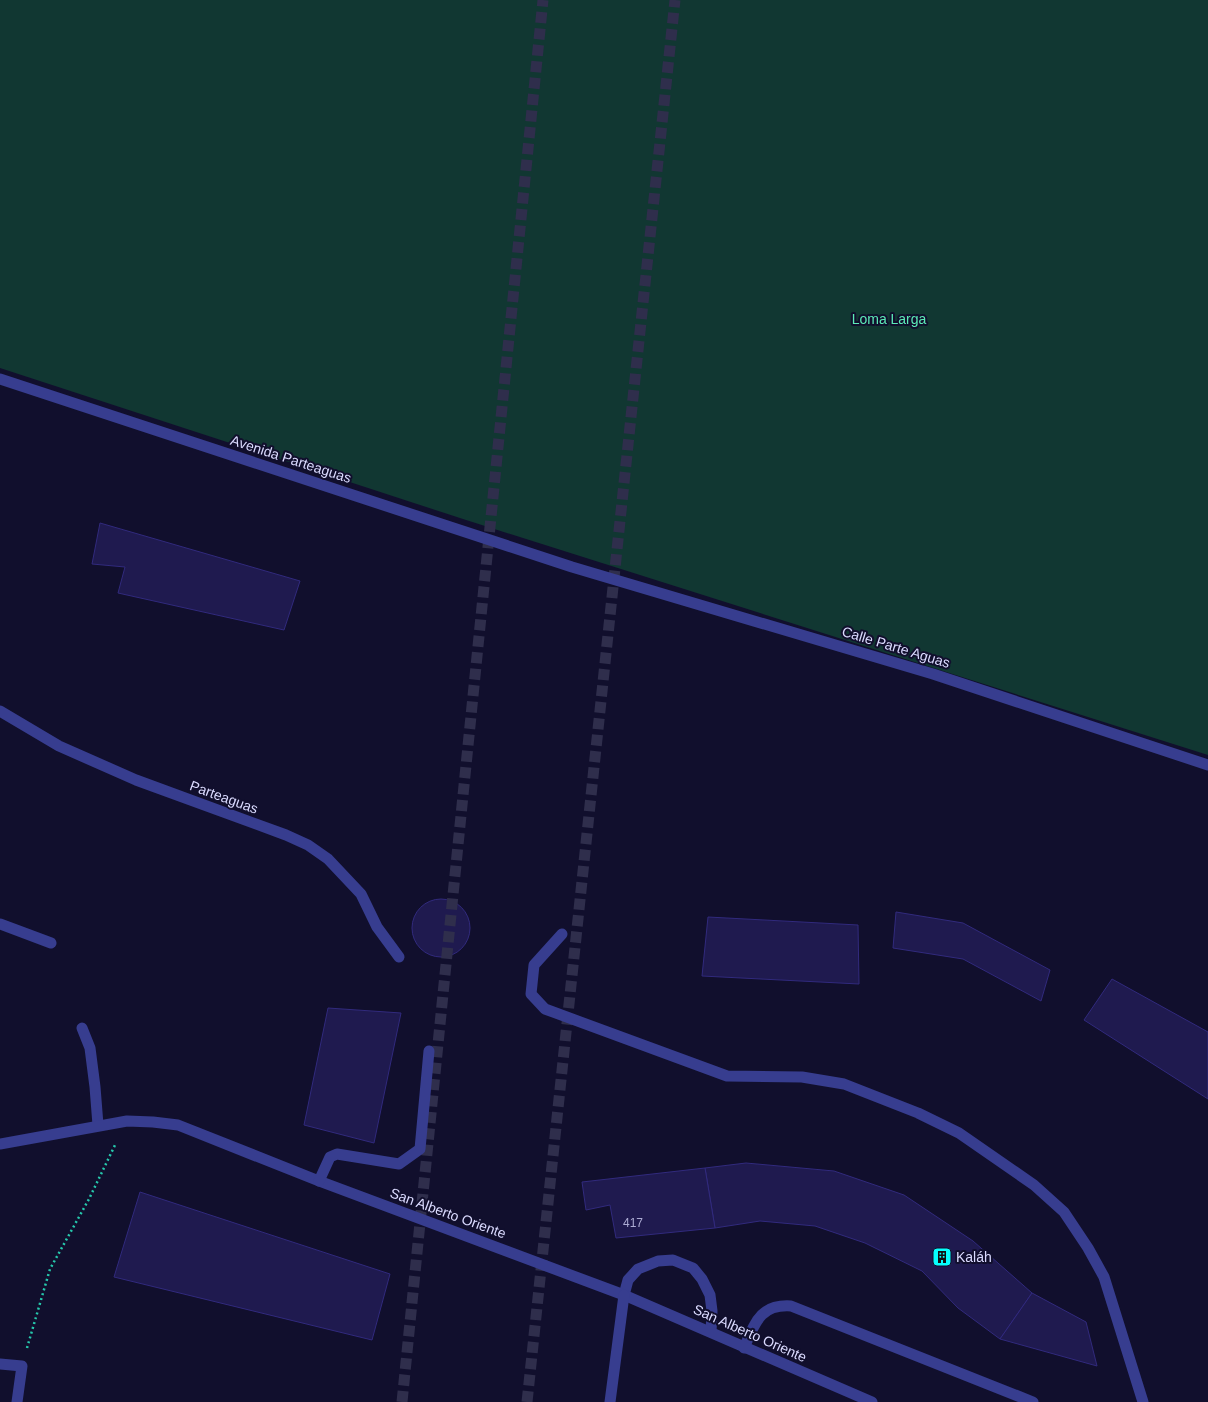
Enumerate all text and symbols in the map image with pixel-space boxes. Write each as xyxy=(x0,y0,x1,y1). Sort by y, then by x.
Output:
park label: Loma Larga xyxy=(852,311,927,327)
street label: Avenida Parteaguas xyxy=(229,432,353,486)
street label: Calle Parte Aguas xyxy=(840,623,952,671)
street label: Parteaguas xyxy=(188,777,260,817)
street label: San Alberto Oriente xyxy=(388,1185,508,1241)
house number: 417 xyxy=(623,1216,643,1230)
building icon: Kaláh xyxy=(931,1246,953,1268)
place label: Kaláh xyxy=(956,1249,992,1265)
street label: San Alberto Oriente xyxy=(691,1301,809,1365)

